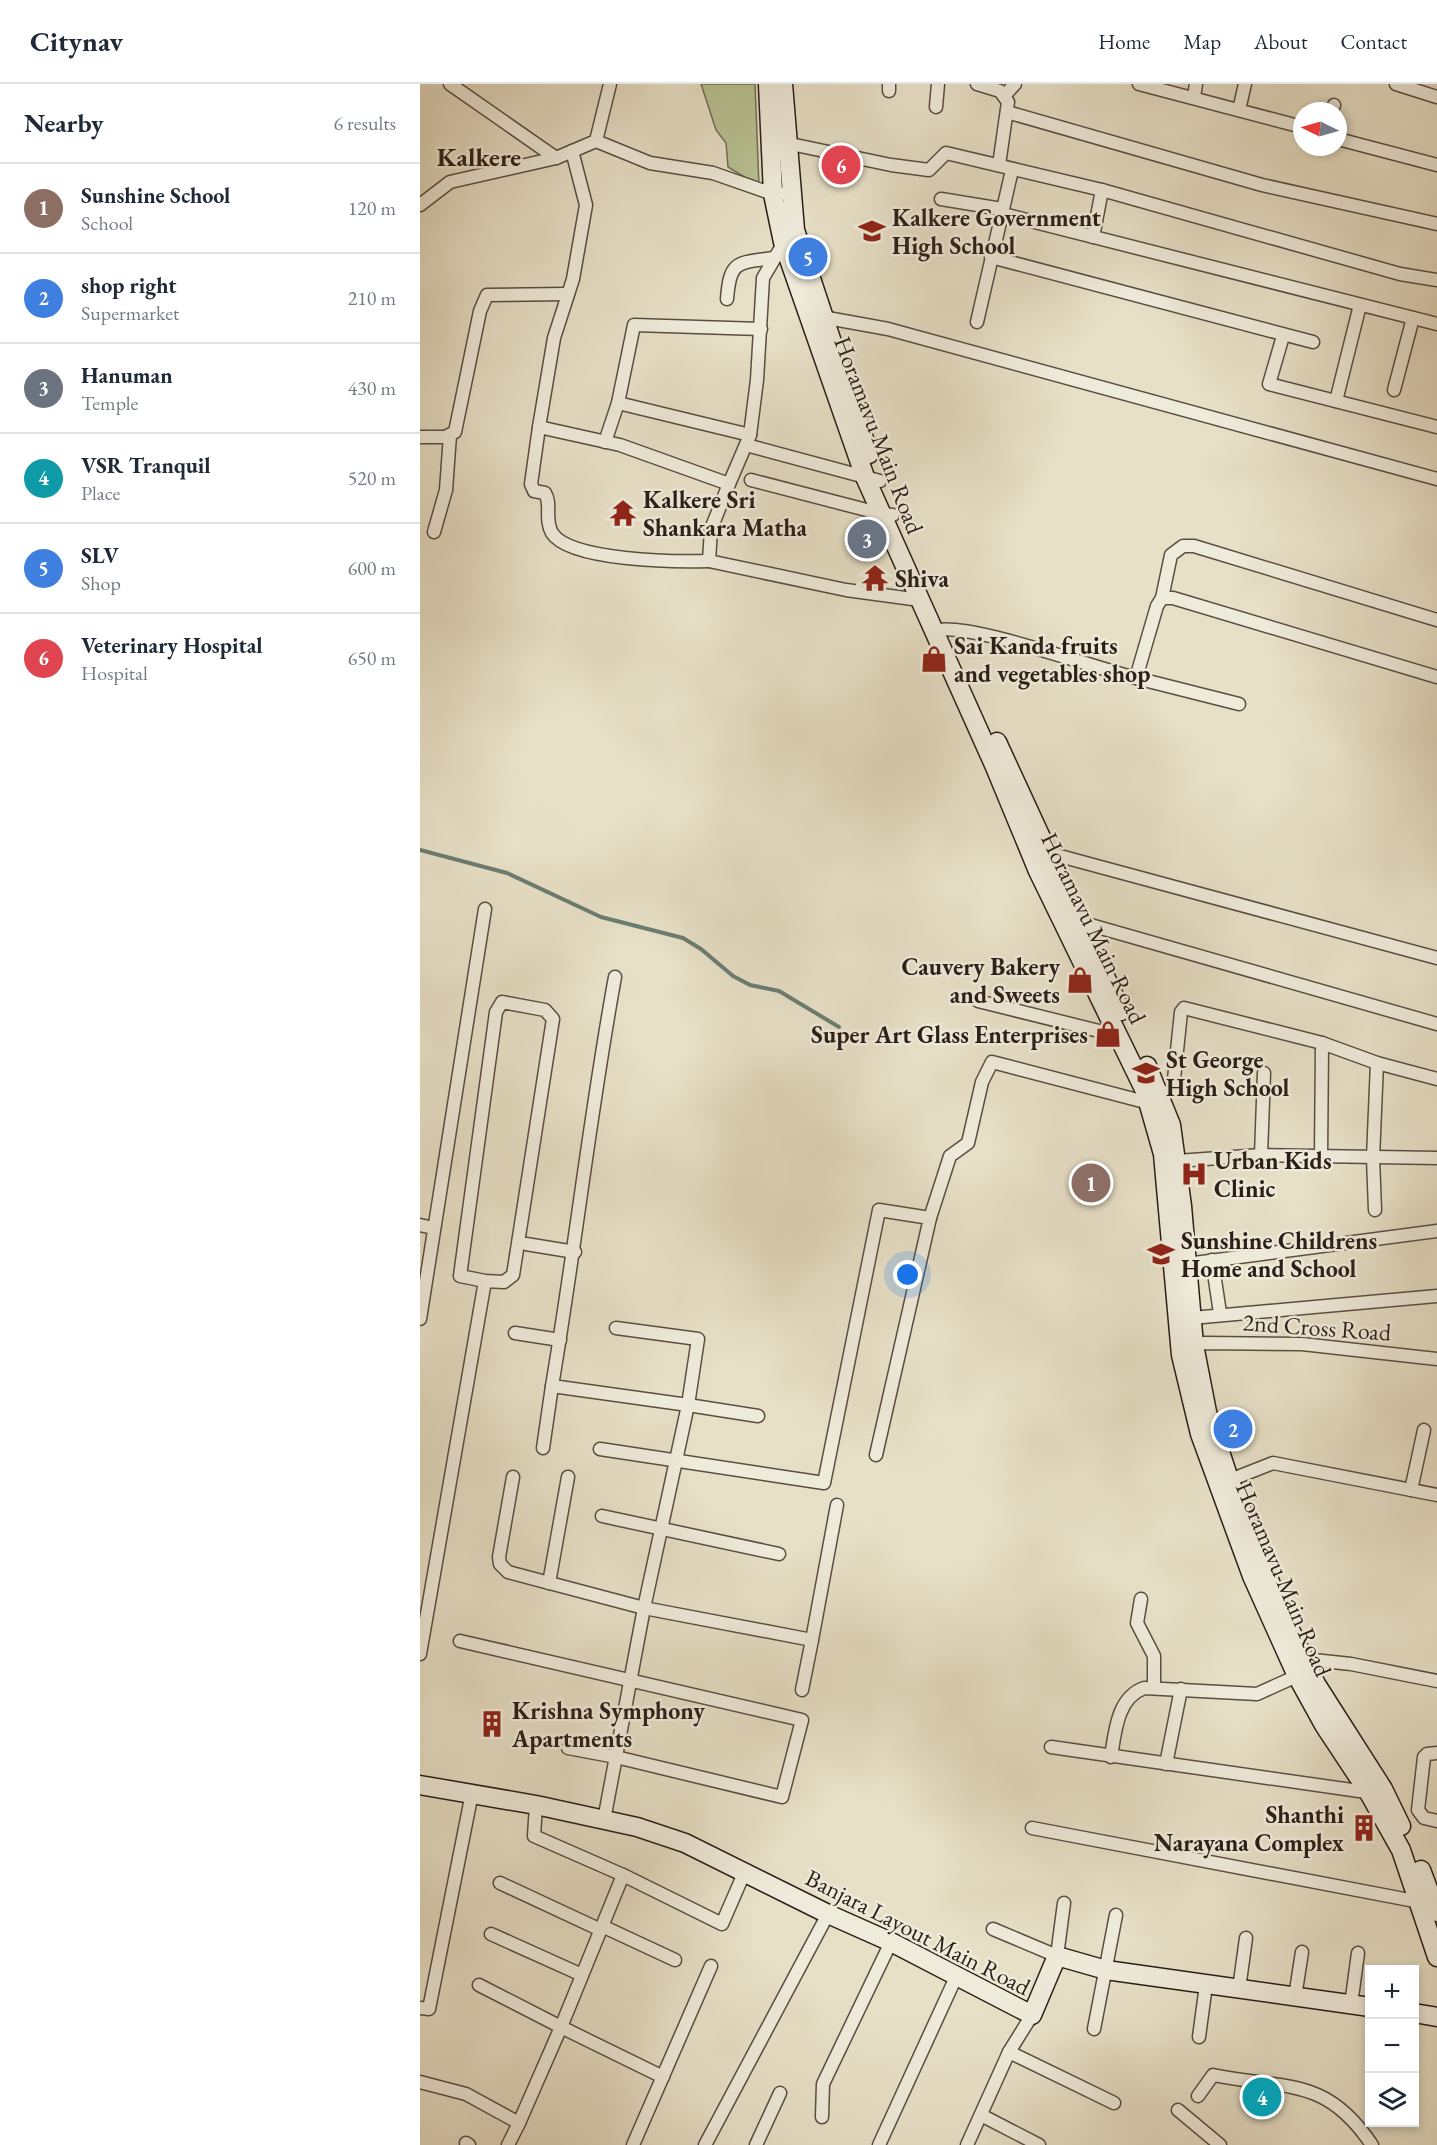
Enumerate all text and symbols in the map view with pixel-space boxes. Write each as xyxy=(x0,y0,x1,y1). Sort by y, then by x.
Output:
text: Citynav xyxy=(30,23,123,59)
text: Home xyxy=(1098,28,1150,55)
text: Map xyxy=(1183,28,1221,55)
text: About xyxy=(1254,28,1307,55)
text: Contact xyxy=(1340,28,1407,55)
north arrow xyxy=(1293,102,1347,156)
text: Nearby xyxy=(24,106,104,140)
text: 6 results xyxy=(333,110,396,136)
district label: Kalkere xyxy=(437,140,521,174)
pin: 6 xyxy=(822,142,860,188)
text: Sunshine School xyxy=(81,181,230,210)
text: 1 xyxy=(38,195,49,221)
text: 120 m xyxy=(348,195,396,221)
place label: Kalkere Government High School xyxy=(892,202,1101,262)
text: School xyxy=(81,210,133,236)
school or university icon: Kalkere Government High School xyxy=(857,216,887,246)
pin: 5 xyxy=(788,234,828,279)
text: shop right xyxy=(81,271,176,300)
text: 2 xyxy=(38,285,49,311)
text: 210 m xyxy=(348,285,396,311)
text: Supermarket xyxy=(81,300,179,326)
street label: Horamavu Main Road xyxy=(827,332,931,539)
text: Hanuman xyxy=(81,361,173,390)
text: 3 xyxy=(38,375,49,401)
text: 430 m xyxy=(348,375,396,401)
text: Temple xyxy=(81,390,138,416)
text: VSR Tranquil xyxy=(81,451,211,480)
text: 4 xyxy=(38,465,49,491)
text: 520 m xyxy=(348,465,396,491)
text: Place xyxy=(81,480,120,506)
place label: Kalkere Sri Shankara Matha xyxy=(643,484,808,543)
temple icon: Kalkere Sri Shankara Matha xyxy=(608,498,638,528)
pin: 3 xyxy=(848,516,886,562)
text: SLV xyxy=(81,541,119,570)
text: 5 xyxy=(38,555,49,581)
text: 600 m xyxy=(348,555,396,581)
temple icon: Shiva xyxy=(860,563,890,593)
place label: Shiva xyxy=(895,563,949,594)
text: Shop xyxy=(81,570,121,596)
place label: Sai Kanda fruits and vegetables shop xyxy=(954,630,1150,690)
text: Veterinary Hospital xyxy=(81,631,263,660)
shop icon: Sai Kanda fruits and vegetables shop xyxy=(919,644,949,674)
text: 6 xyxy=(38,645,49,671)
text: 650 m xyxy=(348,645,396,671)
text: Hospital xyxy=(81,660,148,686)
street label: Horamavu Main Road xyxy=(1034,827,1154,1029)
place label: Cauvery Bakery and Sweets xyxy=(902,951,1060,1010)
shop icon: Cauvery Bakery and Sweets xyxy=(1065,965,1095,995)
place label: Super Art Glass Enterprises xyxy=(811,1019,1088,1050)
shop icon: Super Art Glass Enterprises xyxy=(1093,1019,1123,1049)
place label: St George High School xyxy=(1166,1044,1289,1104)
school or university icon: St George High School xyxy=(1131,1058,1161,1088)
place label: Urban Kids Clinic xyxy=(1214,1145,1332,1204)
hospital icon: Urban Kids Clinic xyxy=(1179,1159,1209,1189)
pin: 1 xyxy=(1072,1160,1110,1206)
place label: Sunshine Childrens Home and School xyxy=(1181,1225,1377,1284)
school or university icon: Sunshine Childrens Home and School xyxy=(1146,1239,1176,1269)
your location xyxy=(893,1260,922,1289)
street label: 2nd Cross Road xyxy=(1242,1306,1393,1348)
pin: 2 xyxy=(1214,1406,1252,1452)
street label: Horamavu Main Road xyxy=(1229,1477,1339,1682)
place label: Krishna Symphony Apartments xyxy=(511,1695,705,1754)
building icon: Krishna Symphony Apartments xyxy=(477,1709,507,1739)
place label: Shanthi Narayana Complex xyxy=(1154,1799,1344,1859)
building icon: Shanthi Narayana Complex xyxy=(1349,1813,1379,1843)
street label: Banjara Layout Main Road xyxy=(800,1862,1036,2003)
map controls xyxy=(1365,1965,1419,2127)
button: + xyxy=(1365,1965,1419,2019)
button: − xyxy=(1365,2019,1419,2073)
button: layers xyxy=(1365,2073,1419,2127)
pin: 4 xyxy=(1242,2074,1282,2120)

